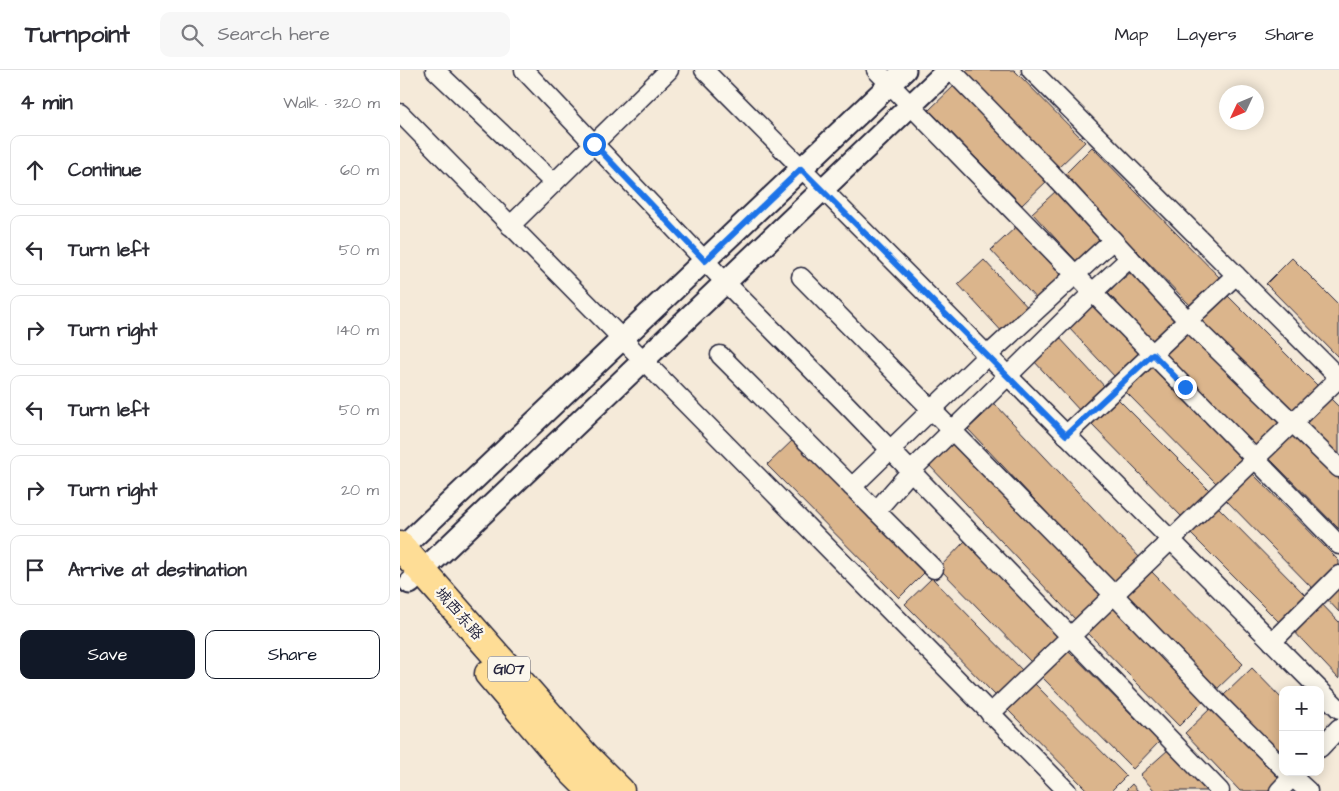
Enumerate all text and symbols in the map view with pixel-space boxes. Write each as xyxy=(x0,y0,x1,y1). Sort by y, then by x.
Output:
search box xyxy=(160,12,510,57)
text: Turnpoint xyxy=(25,18,130,52)
icon: search xyxy=(178,21,206,49)
text: Search here xyxy=(218,21,330,48)
text: Map xyxy=(1114,22,1148,47)
text: Layers xyxy=(1176,22,1237,47)
text: Share xyxy=(1265,22,1314,47)
north arrow xyxy=(1219,85,1264,130)
text: 4 min xyxy=(20,88,73,117)
text: Walk · 320 m xyxy=(283,92,380,114)
route start xyxy=(583,133,606,156)
icon: ahead xyxy=(21,156,49,184)
text: Continue xyxy=(68,157,142,184)
text: 60 m xyxy=(340,159,379,181)
icon: left xyxy=(21,236,49,264)
text: Turn left xyxy=(68,237,149,264)
text: 50 m xyxy=(339,239,379,261)
icon: right xyxy=(21,316,49,344)
text: Turn right xyxy=(68,317,157,344)
text: 140 m xyxy=(337,319,379,341)
route end xyxy=(1174,376,1197,399)
icon: left xyxy=(21,396,49,424)
text: Turn left xyxy=(68,397,149,424)
text: 50 m xyxy=(339,399,379,421)
icon: right xyxy=(21,476,49,504)
text: Turn right xyxy=(68,477,157,504)
text: 20 m xyxy=(341,479,379,501)
icon: arrive xyxy=(21,556,49,584)
text: Arrive at destination xyxy=(68,557,247,584)
street label: 城西东路 xyxy=(430,582,489,645)
button: Save xyxy=(20,630,195,679)
button: Share xyxy=(205,630,380,679)
road number: G107 xyxy=(488,656,530,682)
map controls xyxy=(1279,686,1324,776)
button: + xyxy=(1279,686,1324,731)
button: − xyxy=(1279,731,1324,776)

